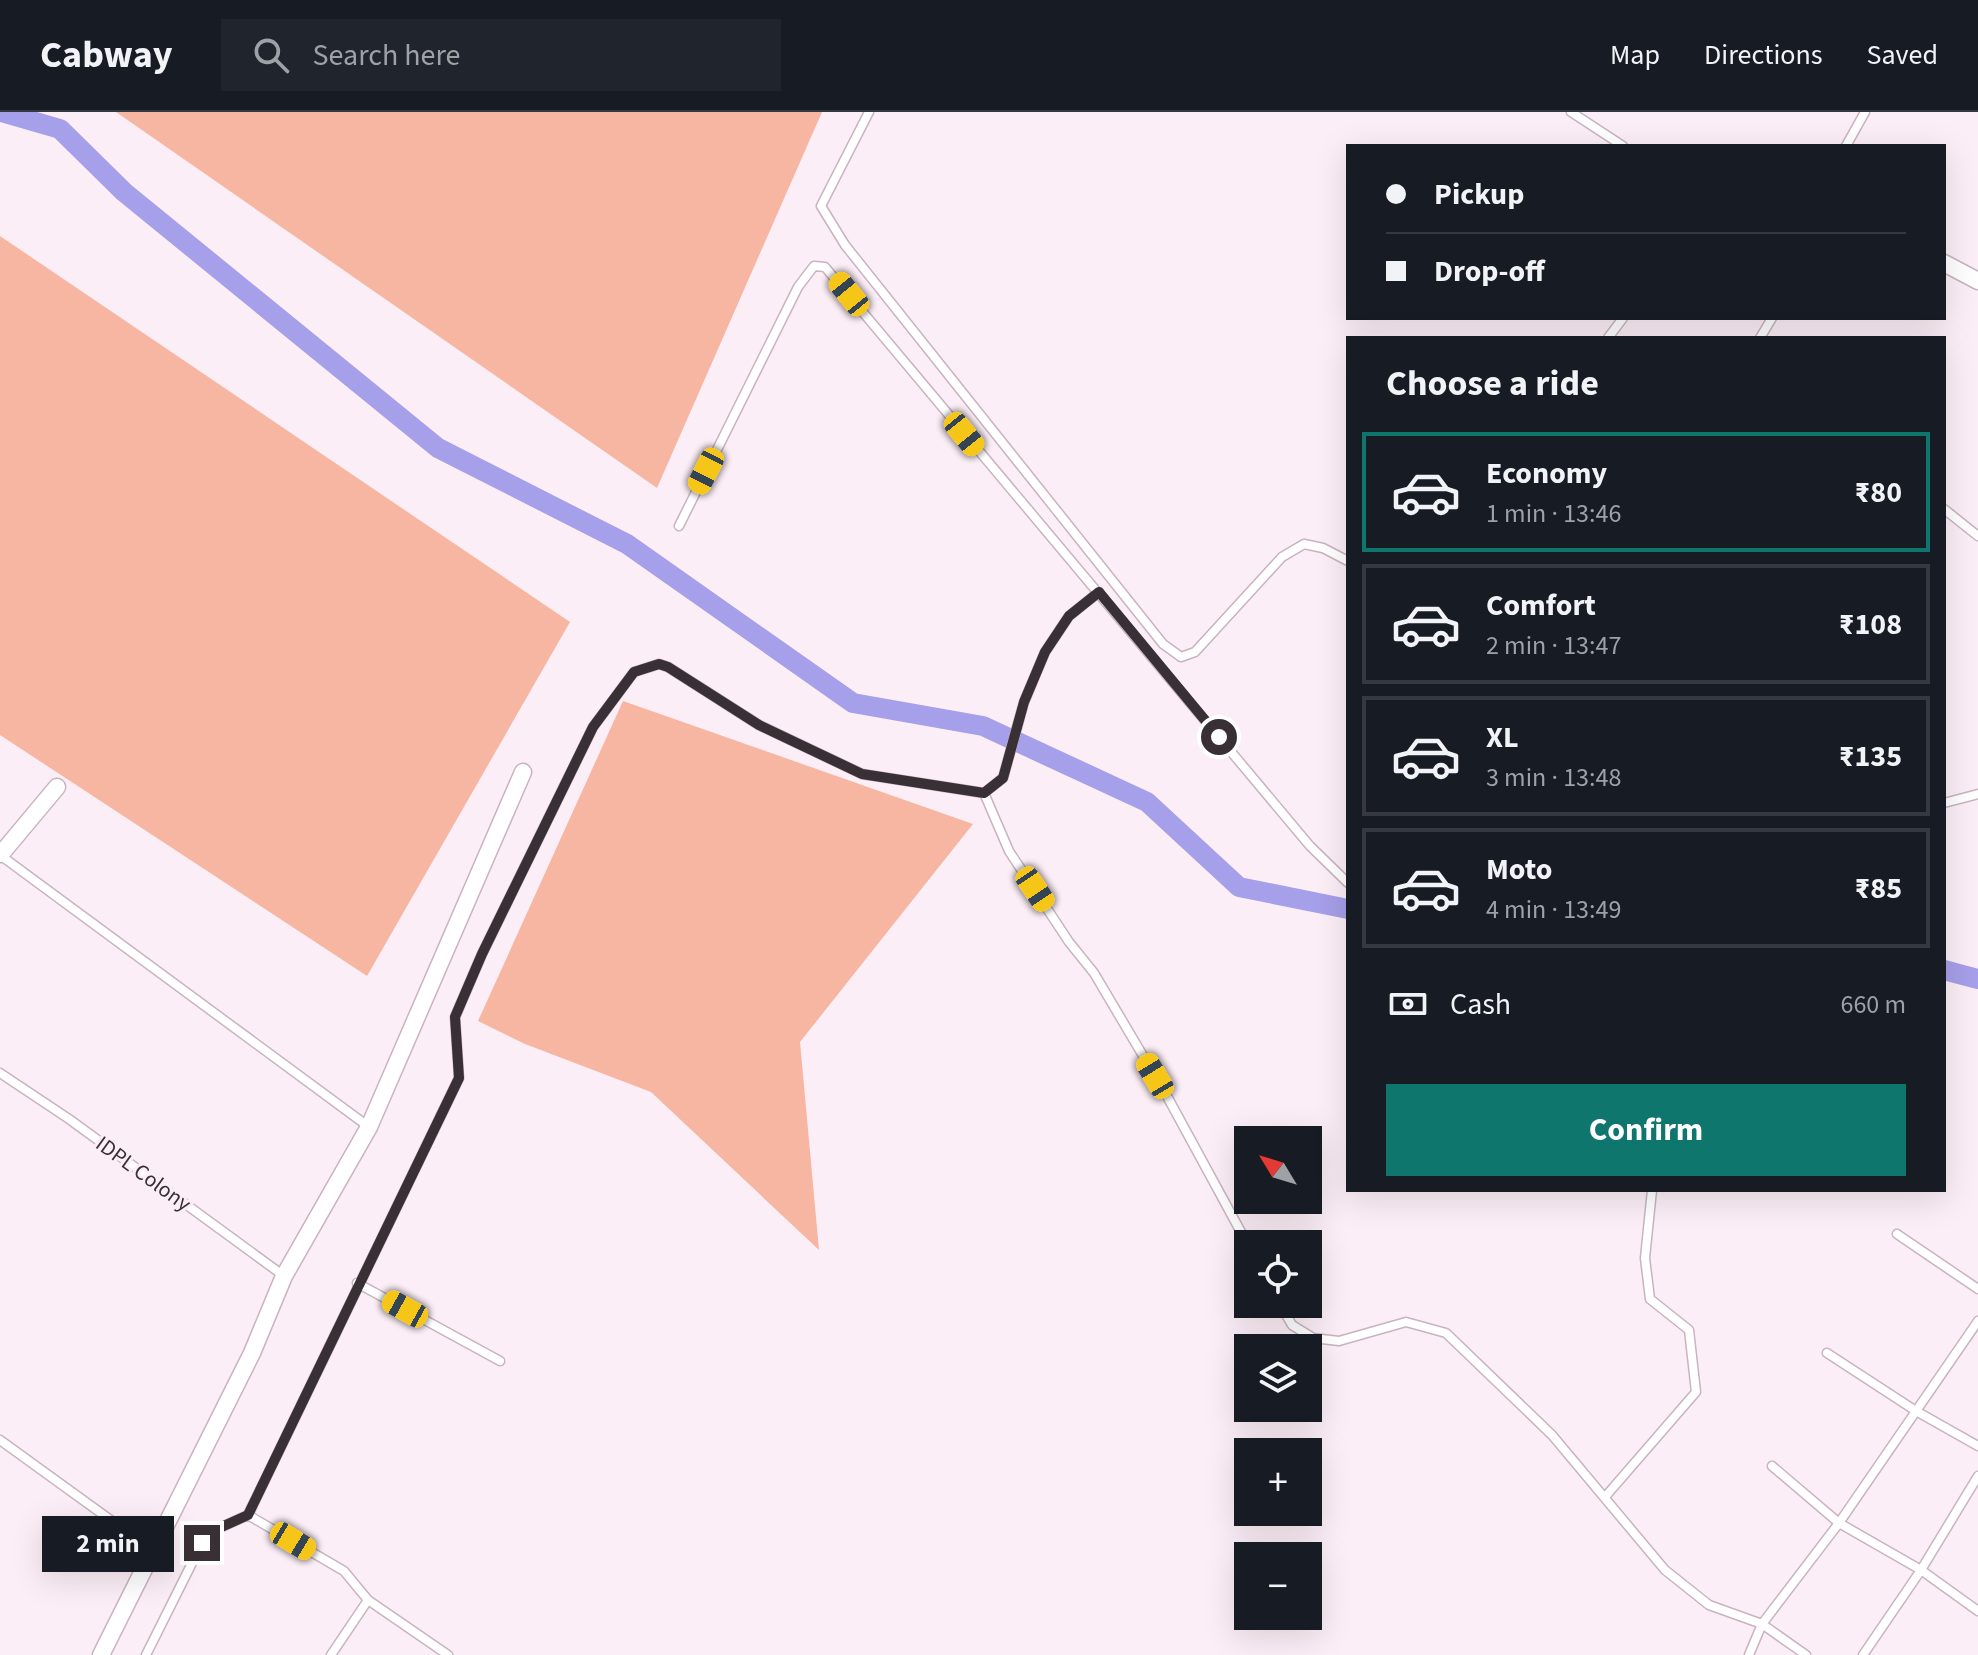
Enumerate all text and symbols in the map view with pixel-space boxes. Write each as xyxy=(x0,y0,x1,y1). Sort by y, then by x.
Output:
search box xyxy=(221,19,781,91)
text: Cabway xyxy=(40,28,173,82)
icon: search xyxy=(249,33,293,77)
text: Search here xyxy=(313,34,460,77)
text: Map xyxy=(1610,35,1660,75)
text: Directions xyxy=(1704,35,1823,75)
text: Saved xyxy=(1867,35,1938,75)
text: Pickup xyxy=(1434,173,1524,216)
text: Drop-off xyxy=(1434,250,1545,293)
car xyxy=(825,268,873,320)
text: Choose a ride xyxy=(1386,358,1599,409)
car xyxy=(940,408,988,460)
car xyxy=(684,444,728,498)
text: Economy xyxy=(1486,452,1607,495)
icon: car xyxy=(1390,456,1462,528)
text: ₹80 xyxy=(1854,471,1902,514)
text: 1 min · 13:46 xyxy=(1486,495,1621,532)
text: Comfort xyxy=(1486,584,1596,627)
icon: car xyxy=(1390,588,1462,660)
text: ₹108 xyxy=(1839,603,1902,646)
text: 2 min · 13:47 xyxy=(1486,627,1621,664)
text: XL xyxy=(1486,716,1519,759)
route start xyxy=(1201,719,1237,755)
icon: car xyxy=(1390,720,1462,792)
text: ₹135 xyxy=(1839,735,1902,778)
text: 3 min · 13:48 xyxy=(1486,759,1621,796)
text: Moto xyxy=(1486,848,1552,891)
icon: car xyxy=(1390,852,1462,924)
car xyxy=(1012,862,1058,916)
text: ₹85 xyxy=(1854,867,1902,910)
text: 4 min · 13:49 xyxy=(1486,891,1621,928)
icon: cash xyxy=(1386,982,1430,1026)
text: Cash xyxy=(1450,983,1511,1026)
text: 660 m xyxy=(1840,986,1906,1023)
car xyxy=(1132,1049,1178,1103)
button: Confirm xyxy=(1386,1084,1906,1176)
north arrow xyxy=(1234,1126,1322,1214)
map controls xyxy=(1234,1126,1322,1630)
street label: IDPL Colony xyxy=(89,1128,198,1220)
button: locate xyxy=(1234,1230,1322,1318)
car xyxy=(378,1287,432,1331)
button: layers xyxy=(1234,1334,1322,1422)
button: + xyxy=(1234,1438,1322,1526)
callout: 2 min xyxy=(42,1515,174,1571)
car xyxy=(266,1518,320,1564)
text: 2 min xyxy=(76,1525,140,1562)
route end xyxy=(184,1525,220,1561)
button: − xyxy=(1234,1542,1322,1630)

